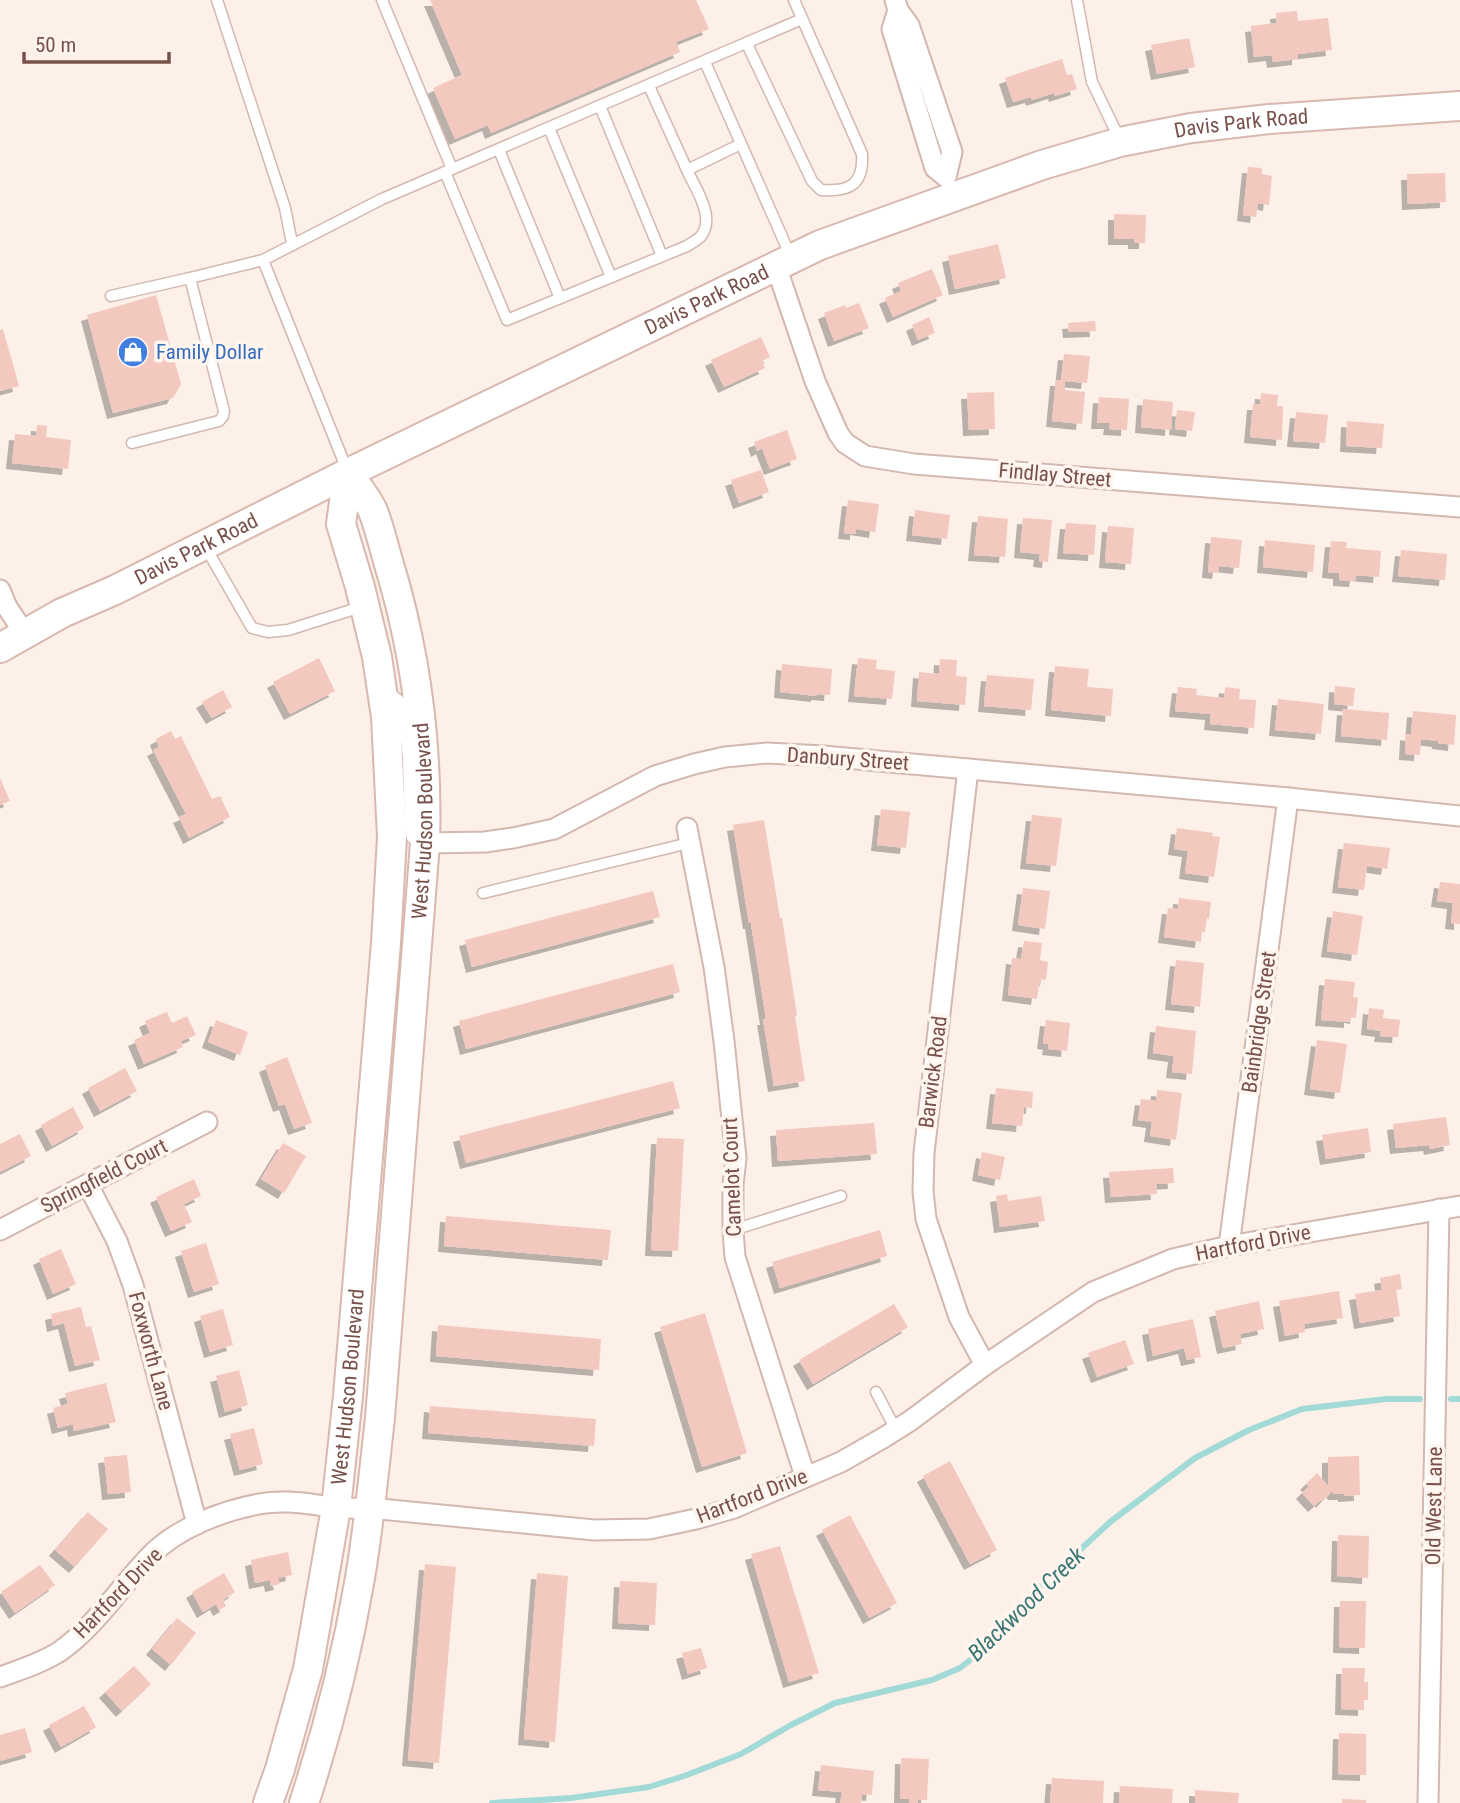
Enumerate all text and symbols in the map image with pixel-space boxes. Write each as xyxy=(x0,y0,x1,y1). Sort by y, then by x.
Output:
scale bar xyxy=(24,21,170,65)
text: 50 m xyxy=(35,33,76,57)
street label: Davis Park Road xyxy=(1172,104,1309,143)
street label: Davis Park Road xyxy=(641,260,772,340)
shop icon: Family Dollar xyxy=(116,335,150,369)
place label: Family Dollar xyxy=(156,340,263,364)
street label: Findlay Street xyxy=(998,458,1112,492)
street label: Davis Park Road xyxy=(131,508,262,590)
street label: West Hudson Boulevard xyxy=(407,722,437,920)
street label: Danbury Street xyxy=(786,743,910,775)
street label: Bainbridge Street xyxy=(1237,950,1281,1094)
street label: Barwick Road xyxy=(914,1015,952,1129)
street label: Camelot Court xyxy=(718,1117,746,1237)
street label: Springfield Court xyxy=(37,1134,171,1218)
street label: Hartford Drive xyxy=(1193,1220,1313,1266)
street label: West Hudson Boulevard xyxy=(327,1288,369,1486)
street label: Foxworth Lane xyxy=(124,1289,178,1413)
street label: Old West Lane xyxy=(1421,1446,1447,1566)
street label: Hartford Drive xyxy=(693,1464,811,1528)
water label: Blackwood Creek xyxy=(962,1541,1091,1667)
street label: Hartford Drive xyxy=(69,1543,167,1643)

